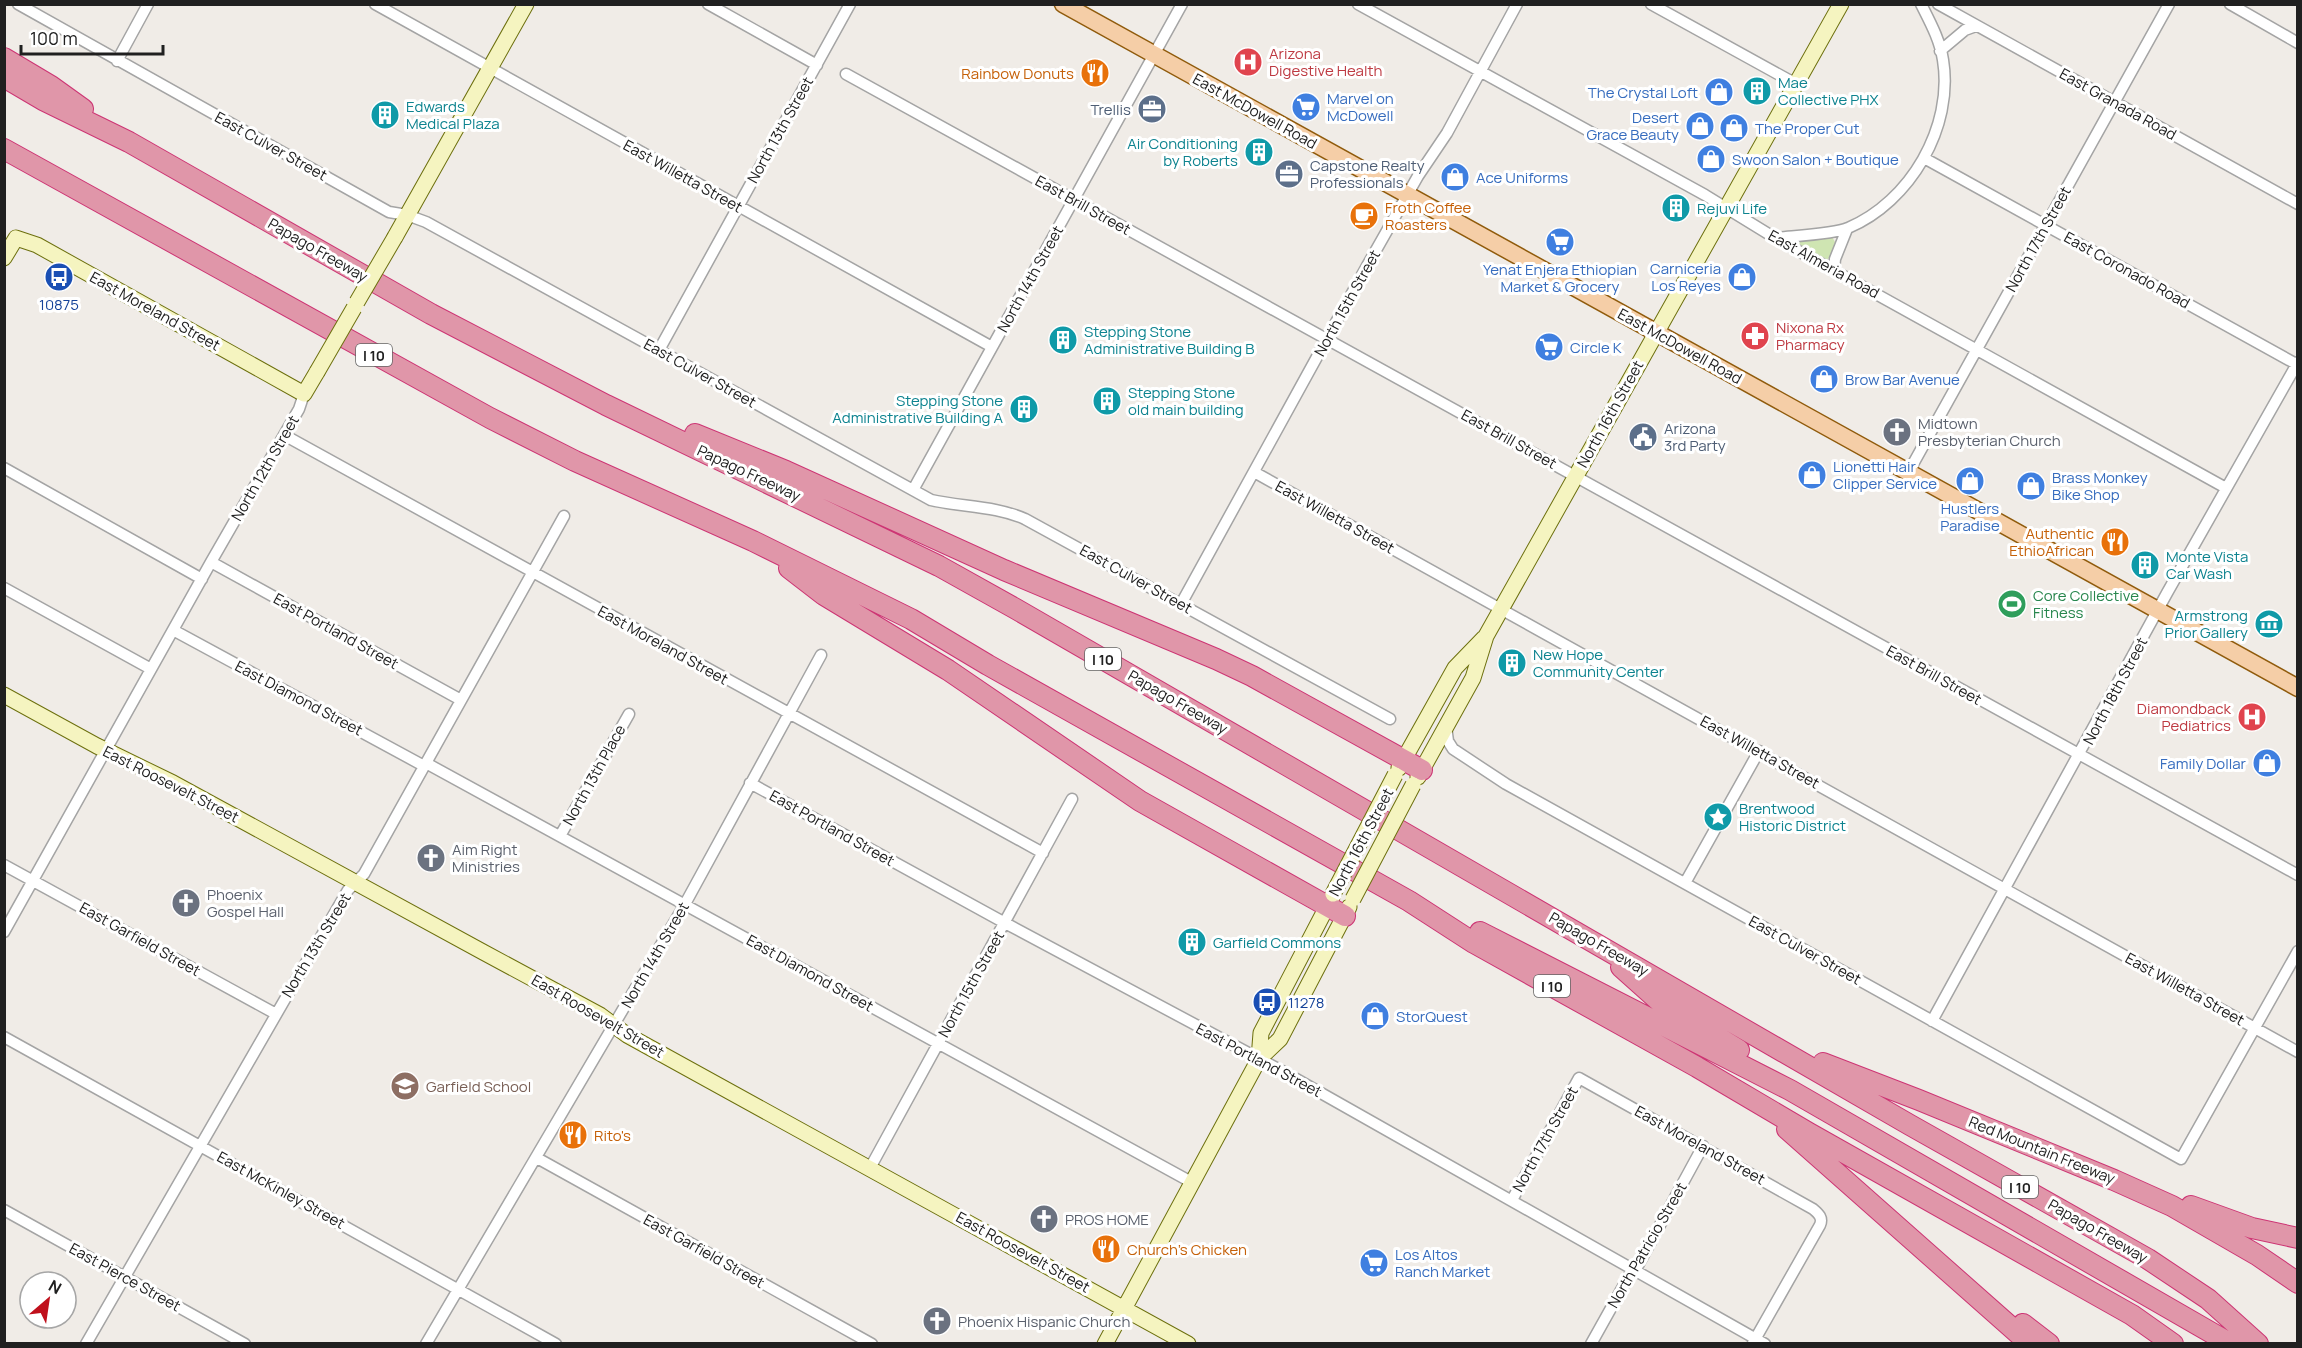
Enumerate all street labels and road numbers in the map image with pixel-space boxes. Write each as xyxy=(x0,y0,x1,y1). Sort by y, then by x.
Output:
street label: East Granada Road xyxy=(2056,63,2180,145)
street label: East McDowell Road xyxy=(1189,68,1321,154)
street label: North 13th Street xyxy=(742,73,818,187)
street label: East Culver Street xyxy=(211,106,331,186)
street label: East Willetta Street xyxy=(620,135,746,217)
street label: East Brill Street xyxy=(1032,170,1134,240)
street label: North 17th Street xyxy=(2000,182,2076,296)
street label: Papago Freeway xyxy=(264,213,372,287)
street label: North 14th Street xyxy=(992,222,1068,336)
street label: East Almeria Road xyxy=(1765,225,1883,303)
street label: East Coronado Road xyxy=(2060,227,2194,313)
street label: North 15th Street xyxy=(1309,246,1385,360)
street label: East Moreland Street xyxy=(86,266,224,356)
street label: East McDowell Road xyxy=(1614,303,1746,389)
street label: East Culver Street xyxy=(640,333,760,413)
road number: I 10 xyxy=(356,344,392,366)
street label: North 16th Street xyxy=(1572,357,1648,471)
street label: East Brill Street xyxy=(1458,404,1560,474)
street label: North 12th Street xyxy=(226,411,304,525)
street label: Papago Freeway xyxy=(694,440,804,506)
street label: East Willetta Street xyxy=(1272,476,1398,558)
street label: East Culver Street xyxy=(1076,539,1196,619)
street label: East Portland Street xyxy=(270,588,402,674)
street label: East Moreland Street xyxy=(594,600,732,690)
street label: North 18th Street xyxy=(2078,634,2152,748)
street label: East Brill Street xyxy=(1883,640,1985,710)
road number: I 10 xyxy=(1085,648,1121,670)
street label: East Diamond Street xyxy=(231,655,367,741)
street label: Papago Freeway xyxy=(1124,665,1232,739)
street label: East Willetta Street xyxy=(1697,711,1823,793)
street label: North 13th Place xyxy=(558,721,631,829)
street label: East Roosevelt Street xyxy=(99,741,243,827)
street label: North 16th Street xyxy=(1324,784,1398,900)
street label: East Portland Street xyxy=(766,785,898,871)
street label: North 13th Street xyxy=(276,889,356,1001)
street label: East Garfield Street xyxy=(76,897,204,981)
street label: North 14th Street xyxy=(616,898,694,1012)
street label: Papago Freeway xyxy=(1545,907,1653,981)
street label: East Culver Street xyxy=(1745,910,1865,990)
street label: North 15th Street xyxy=(933,927,1009,1041)
street label: East Diamond Street xyxy=(743,929,877,1017)
street label: East Willetta Street xyxy=(2122,948,2248,1030)
street label: East Roosevelt Street xyxy=(528,969,668,1063)
road number: I 10 xyxy=(1534,975,1570,997)
street label: East Portland Street xyxy=(1192,1018,1326,1102)
street label: North 17th Street xyxy=(1507,1082,1583,1196)
street label: East Moreland Street xyxy=(1631,1100,1769,1190)
street label: Red Mountain Freeway xyxy=(1966,1111,2118,1189)
street label: East McKinley Street xyxy=(213,1146,349,1234)
road number: I 10 xyxy=(2002,1176,2038,1198)
street label: North Patricio Street xyxy=(1602,1178,1692,1312)
street label: Papago Freeway xyxy=(2044,1194,2152,1268)
street label: East Roosevelt Street xyxy=(952,1206,1094,1298)
street label: East Garfield Street xyxy=(640,1209,768,1293)
street label: East Pierce Street xyxy=(66,1238,184,1316)

